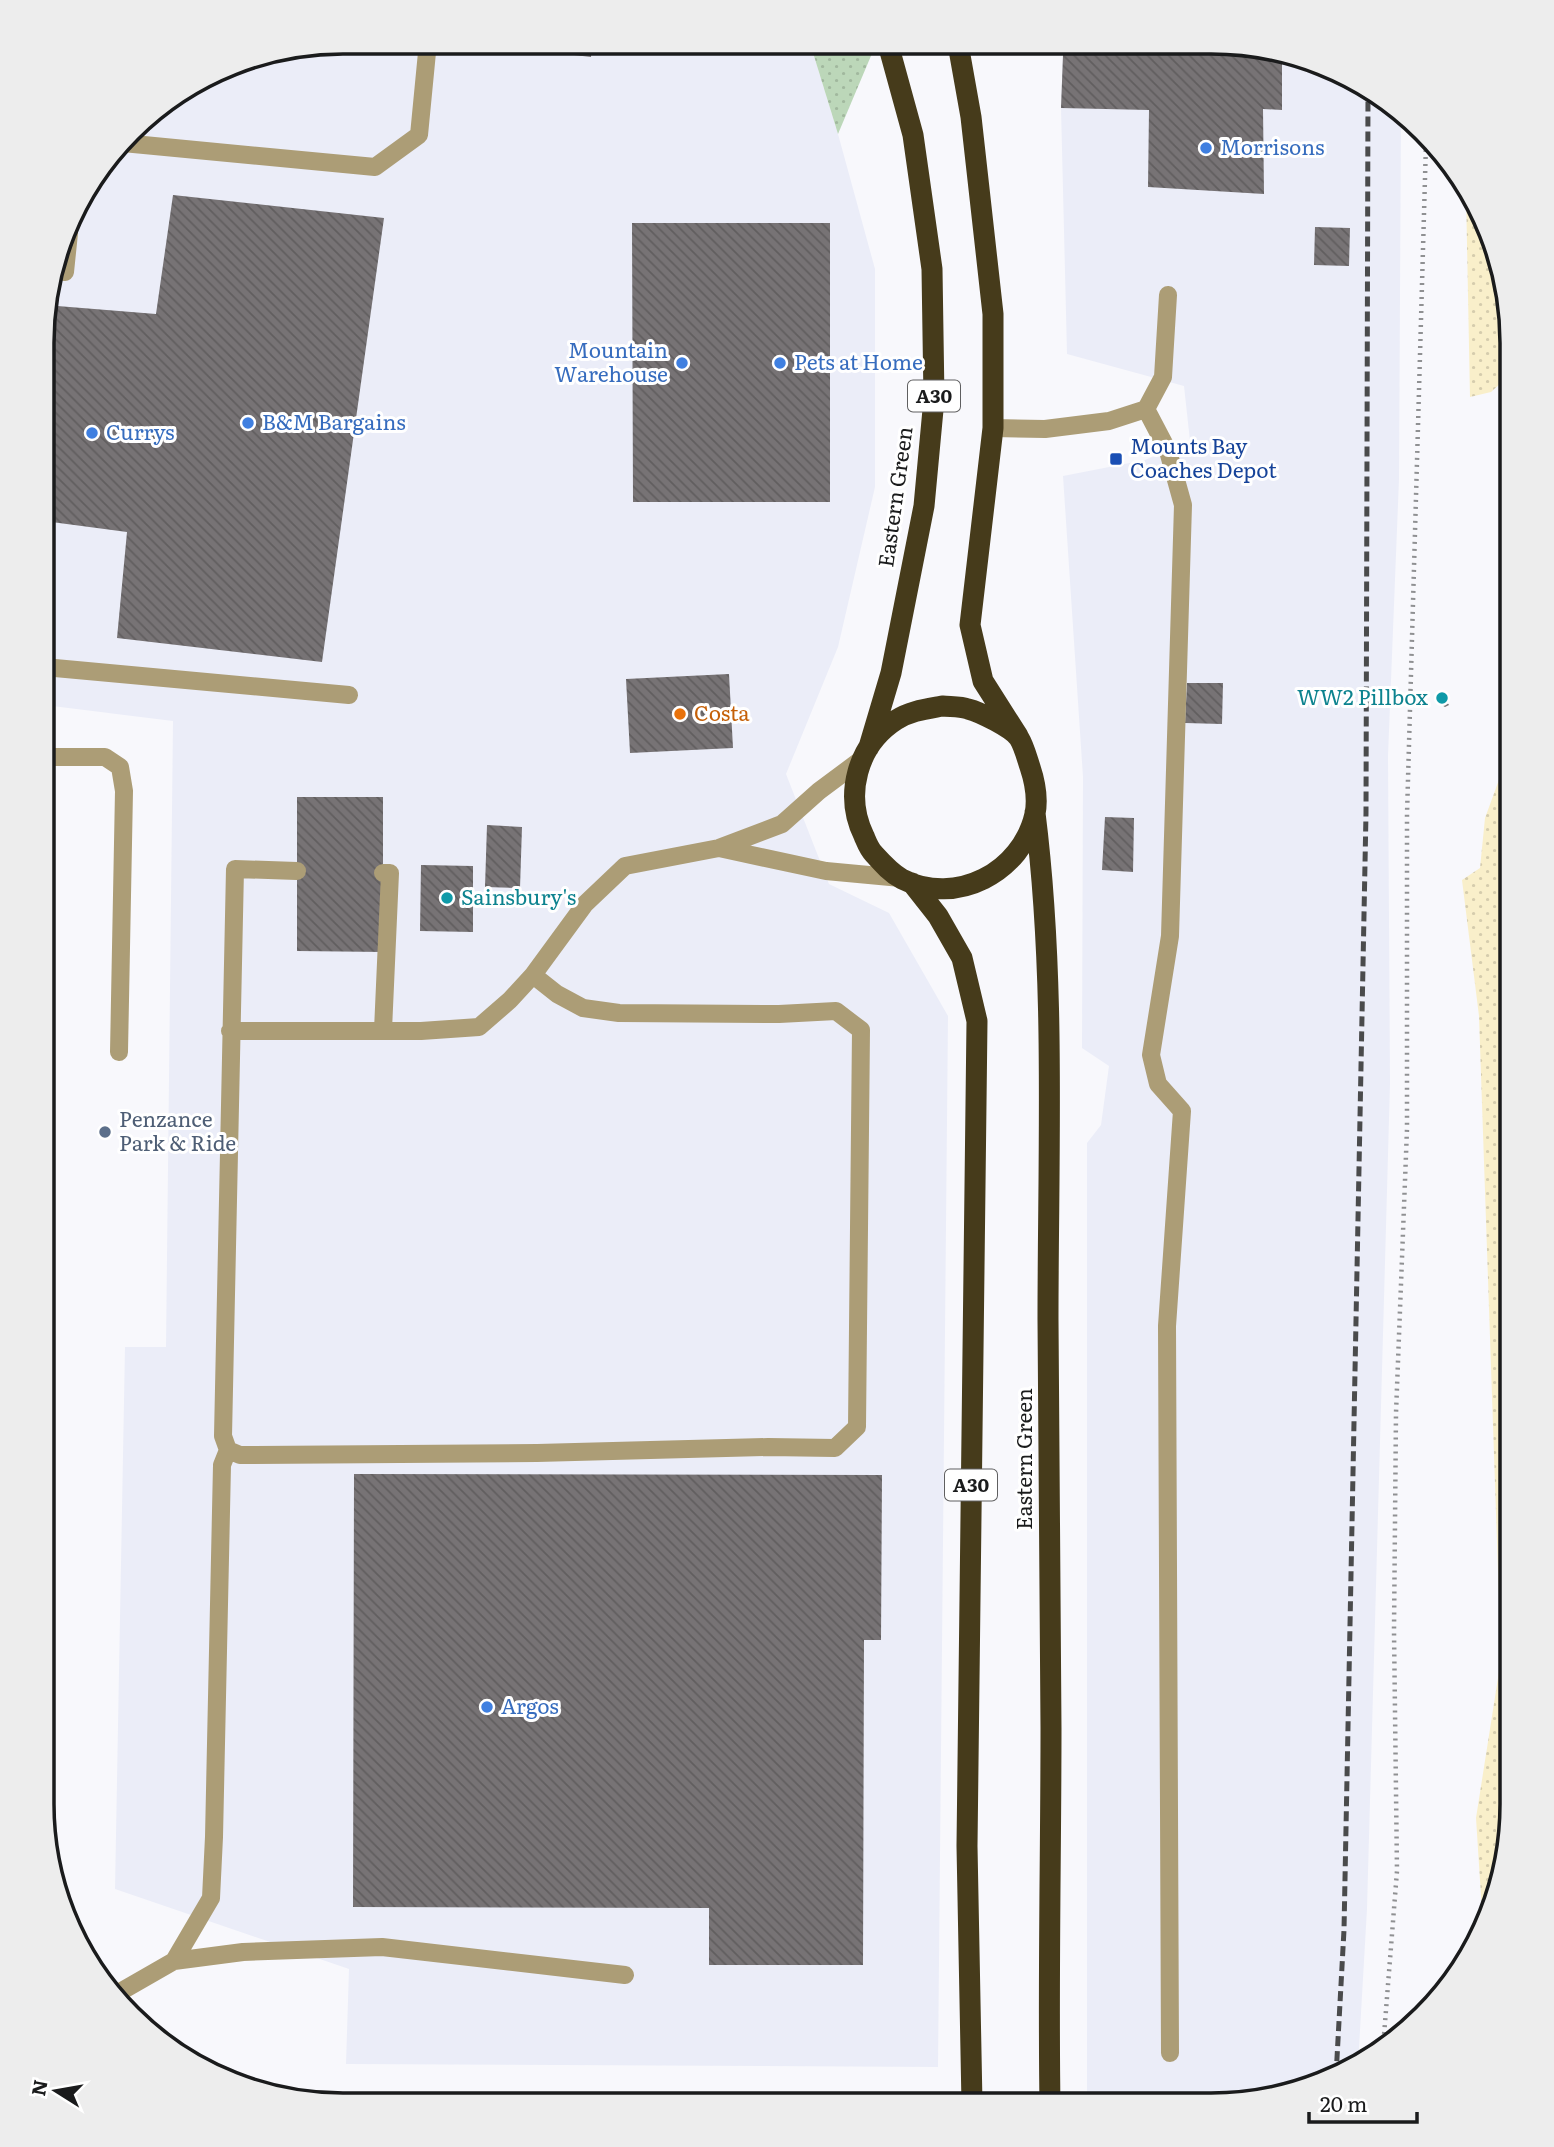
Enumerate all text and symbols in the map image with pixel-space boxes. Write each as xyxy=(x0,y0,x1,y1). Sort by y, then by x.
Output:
place label: Morrisons xyxy=(1220,130,1324,161)
marker: Morrisons xyxy=(1198,140,1214,156)
place label: Mountain Warehouse xyxy=(554,333,668,388)
place label: Pets at Home xyxy=(794,345,923,376)
marker: Mountain Warehouse xyxy=(674,355,690,371)
marker: Pets at Home xyxy=(772,355,788,371)
road number: A30 xyxy=(908,380,960,412)
place label: B&M Bargains xyxy=(262,405,406,436)
place label: Currys xyxy=(106,415,175,446)
marker: B&M Bargains xyxy=(240,415,256,431)
street label: Eastern Green xyxy=(868,424,919,569)
marker: Currys xyxy=(84,425,100,441)
place label: Mounts Bay Coaches Depot xyxy=(1130,429,1277,484)
marker: Mounts Bay Coaches Depot xyxy=(1108,451,1124,467)
place label: WW2 Pillbox xyxy=(1297,680,1428,711)
marker: WW2 Pillbox xyxy=(1434,690,1450,706)
place label: Costa xyxy=(694,696,750,727)
marker: Costa xyxy=(672,706,688,722)
place label: Sainsbury's xyxy=(461,880,576,911)
marker: Sainsbury's xyxy=(439,890,455,906)
place label: Penzance Park & Ride xyxy=(119,1102,236,1157)
marker: Penzance Park & Ride xyxy=(97,1124,113,1140)
street label: Eastern Green xyxy=(1007,1388,1038,1530)
road number: A30 xyxy=(945,1470,997,1500)
place label: Argos xyxy=(501,1689,559,1720)
marker: Argos xyxy=(479,1699,495,1715)
north arrow xyxy=(21,2056,91,2126)
text: N xyxy=(23,2077,54,2098)
scale bar xyxy=(1309,2080,1418,2124)
text: 20 m xyxy=(1320,2087,1367,2118)

